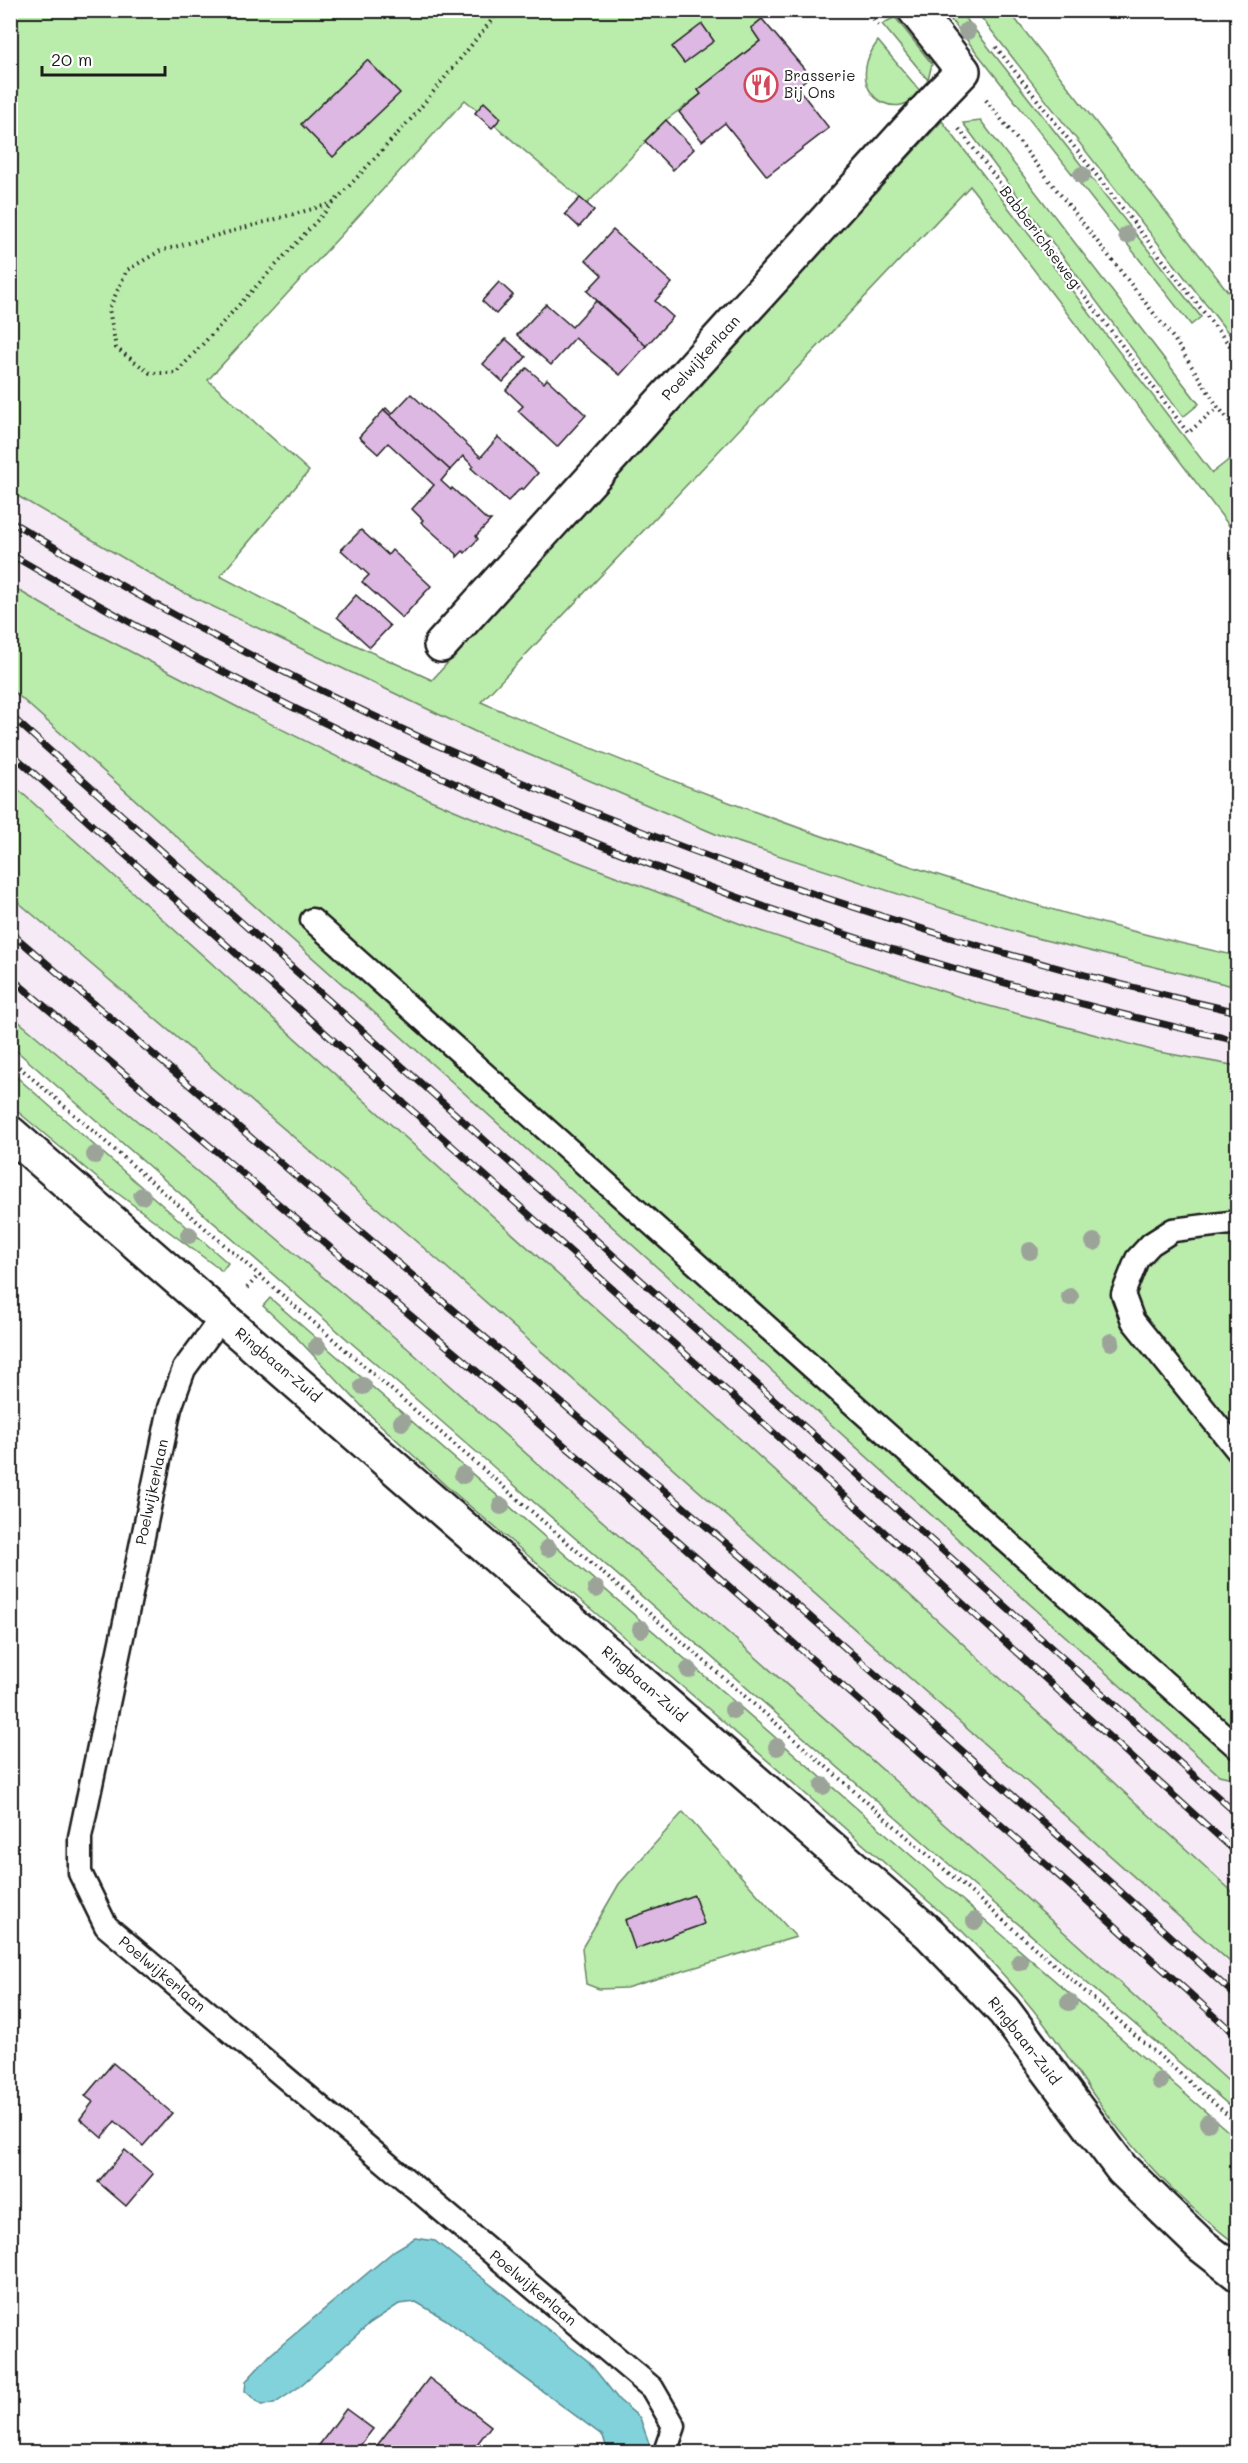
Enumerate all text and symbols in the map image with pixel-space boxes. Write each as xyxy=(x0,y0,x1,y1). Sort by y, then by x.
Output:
scale bar xyxy=(42,39,165,77)
text: 20 m xyxy=(51,47,92,71)
place label: Brasserie Bij Ons xyxy=(784,65,855,102)
restaurant icon: Brasserie Bij Ons xyxy=(743,67,779,103)
street label: Babberichseweg xyxy=(996,181,1086,292)
street label: Poelwijkerlaan xyxy=(657,311,744,404)
street label: Ringbaan-Zuid xyxy=(231,1322,326,1406)
street label: Poelwijkerlaan xyxy=(130,1437,172,1547)
street label: Ringbaan-Zuid xyxy=(598,1641,691,1726)
street label: Poelwijkerlaan xyxy=(115,1931,210,2016)
street label: Ringbaan-Zuid xyxy=(984,1992,1065,2089)
street label: Poelwijkerlaan xyxy=(486,2245,581,2330)

